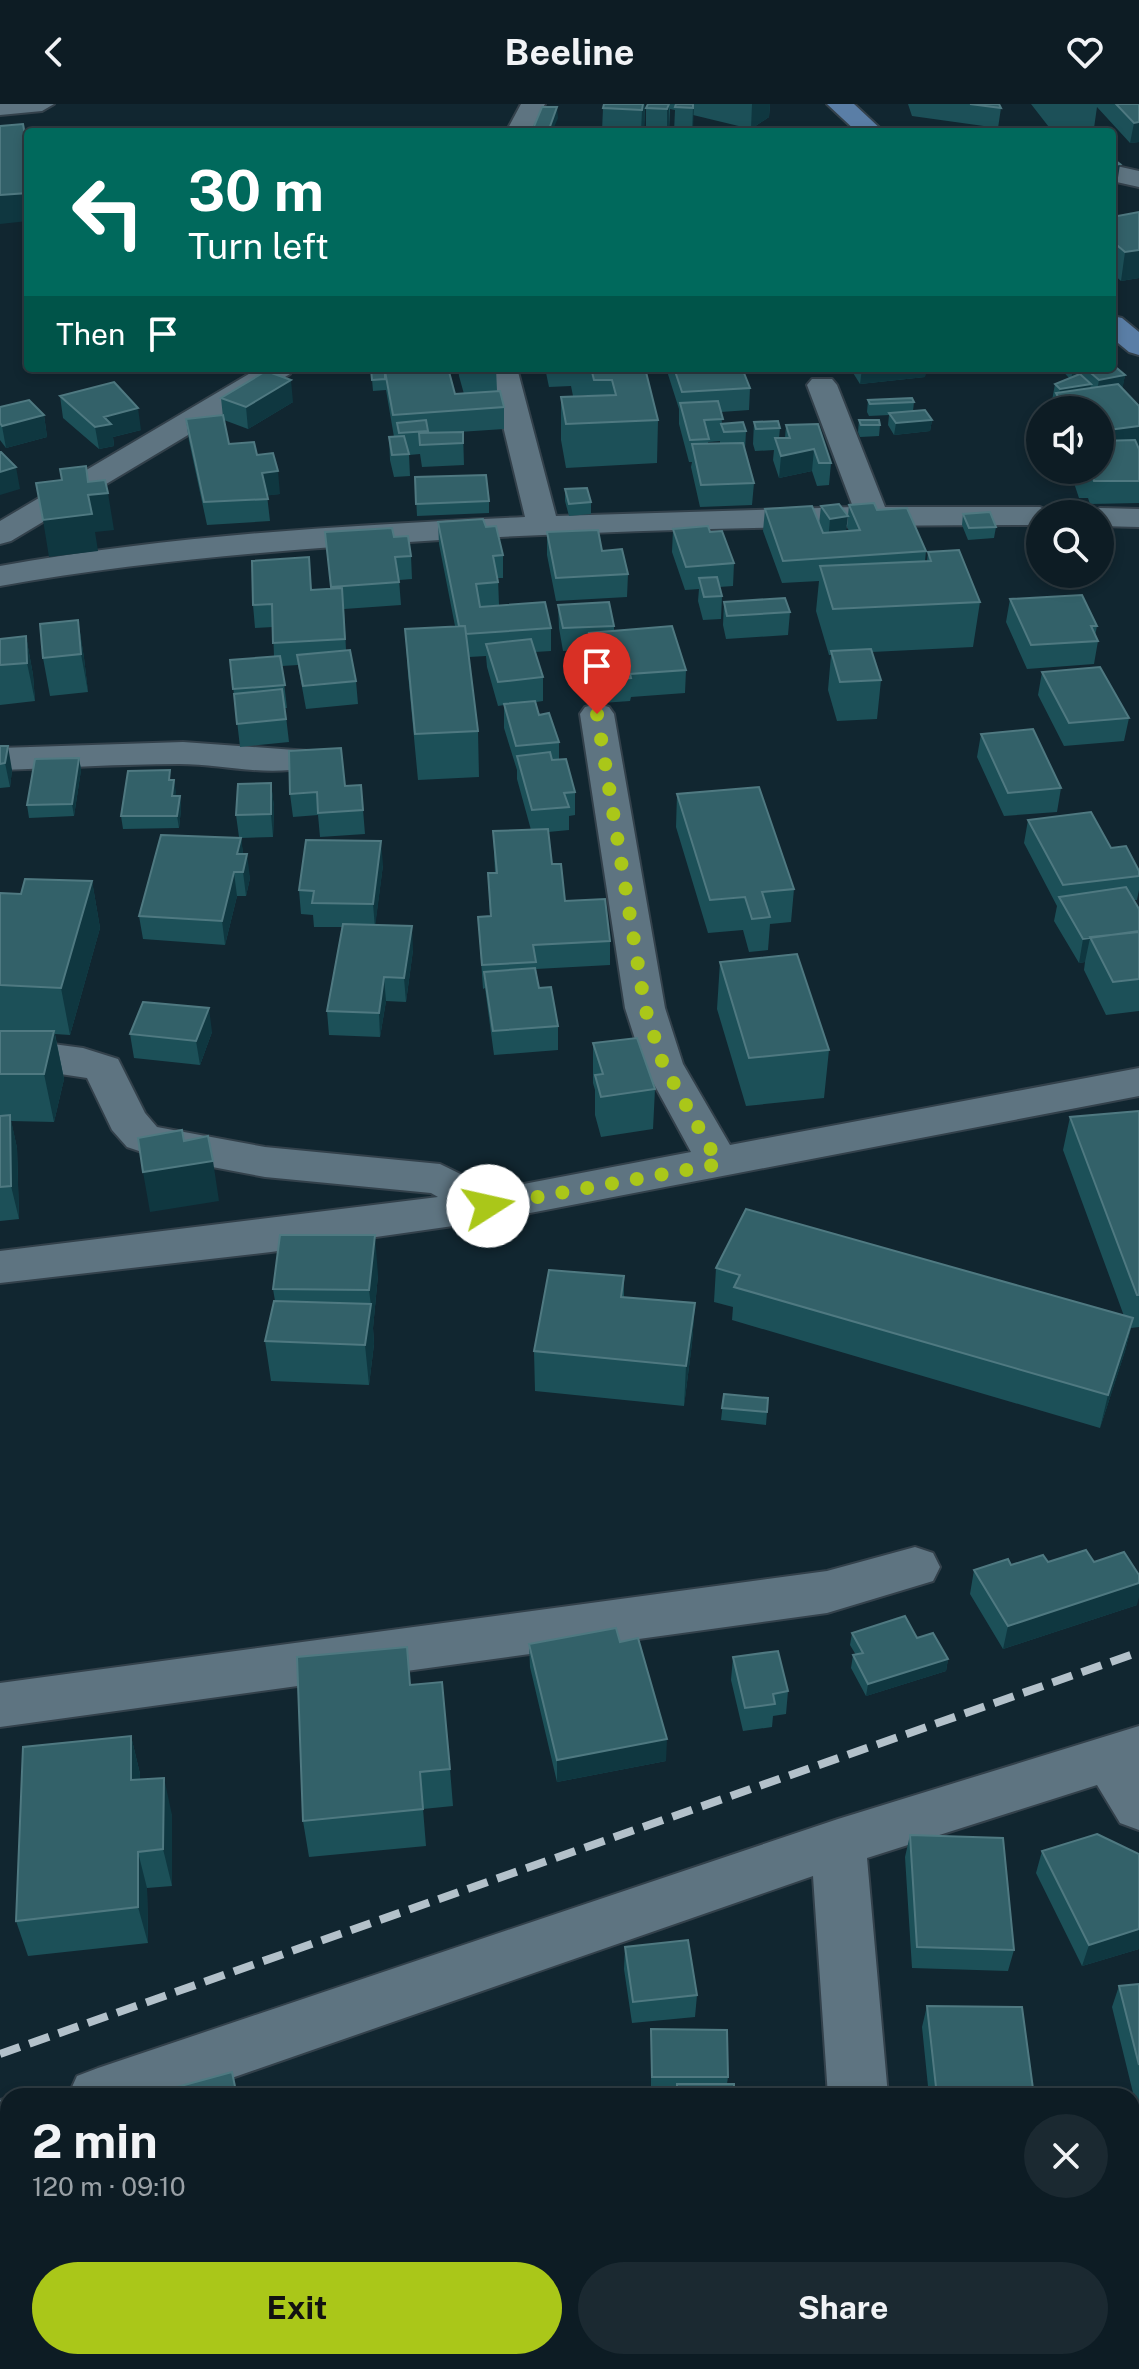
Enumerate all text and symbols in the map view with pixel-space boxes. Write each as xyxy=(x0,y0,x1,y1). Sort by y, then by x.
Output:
icon: back xyxy=(32,30,76,74)
icon: heart xyxy=(1063,30,1107,74)
text: Beeline xyxy=(505,31,634,73)
text: 30 m xyxy=(188,158,324,224)
icon: left xyxy=(56,160,160,264)
text: Turn left xyxy=(188,225,329,267)
icon: arrive xyxy=(141,312,185,356)
text: Then xyxy=(56,316,125,352)
map controls xyxy=(1026,396,1114,588)
button: sound xyxy=(1026,396,1114,484)
button: search xyxy=(1026,500,1114,588)
pin xyxy=(563,632,631,714)
icon: arrive xyxy=(575,644,619,688)
position arrow xyxy=(446,1164,530,1248)
text: 2 min xyxy=(32,2112,158,2169)
button: close xyxy=(1024,2114,1108,2198)
text: 120 m · 09:10 xyxy=(32,2171,186,2202)
button: Exit xyxy=(32,2262,562,2354)
button: Share xyxy=(578,2262,1108,2354)

